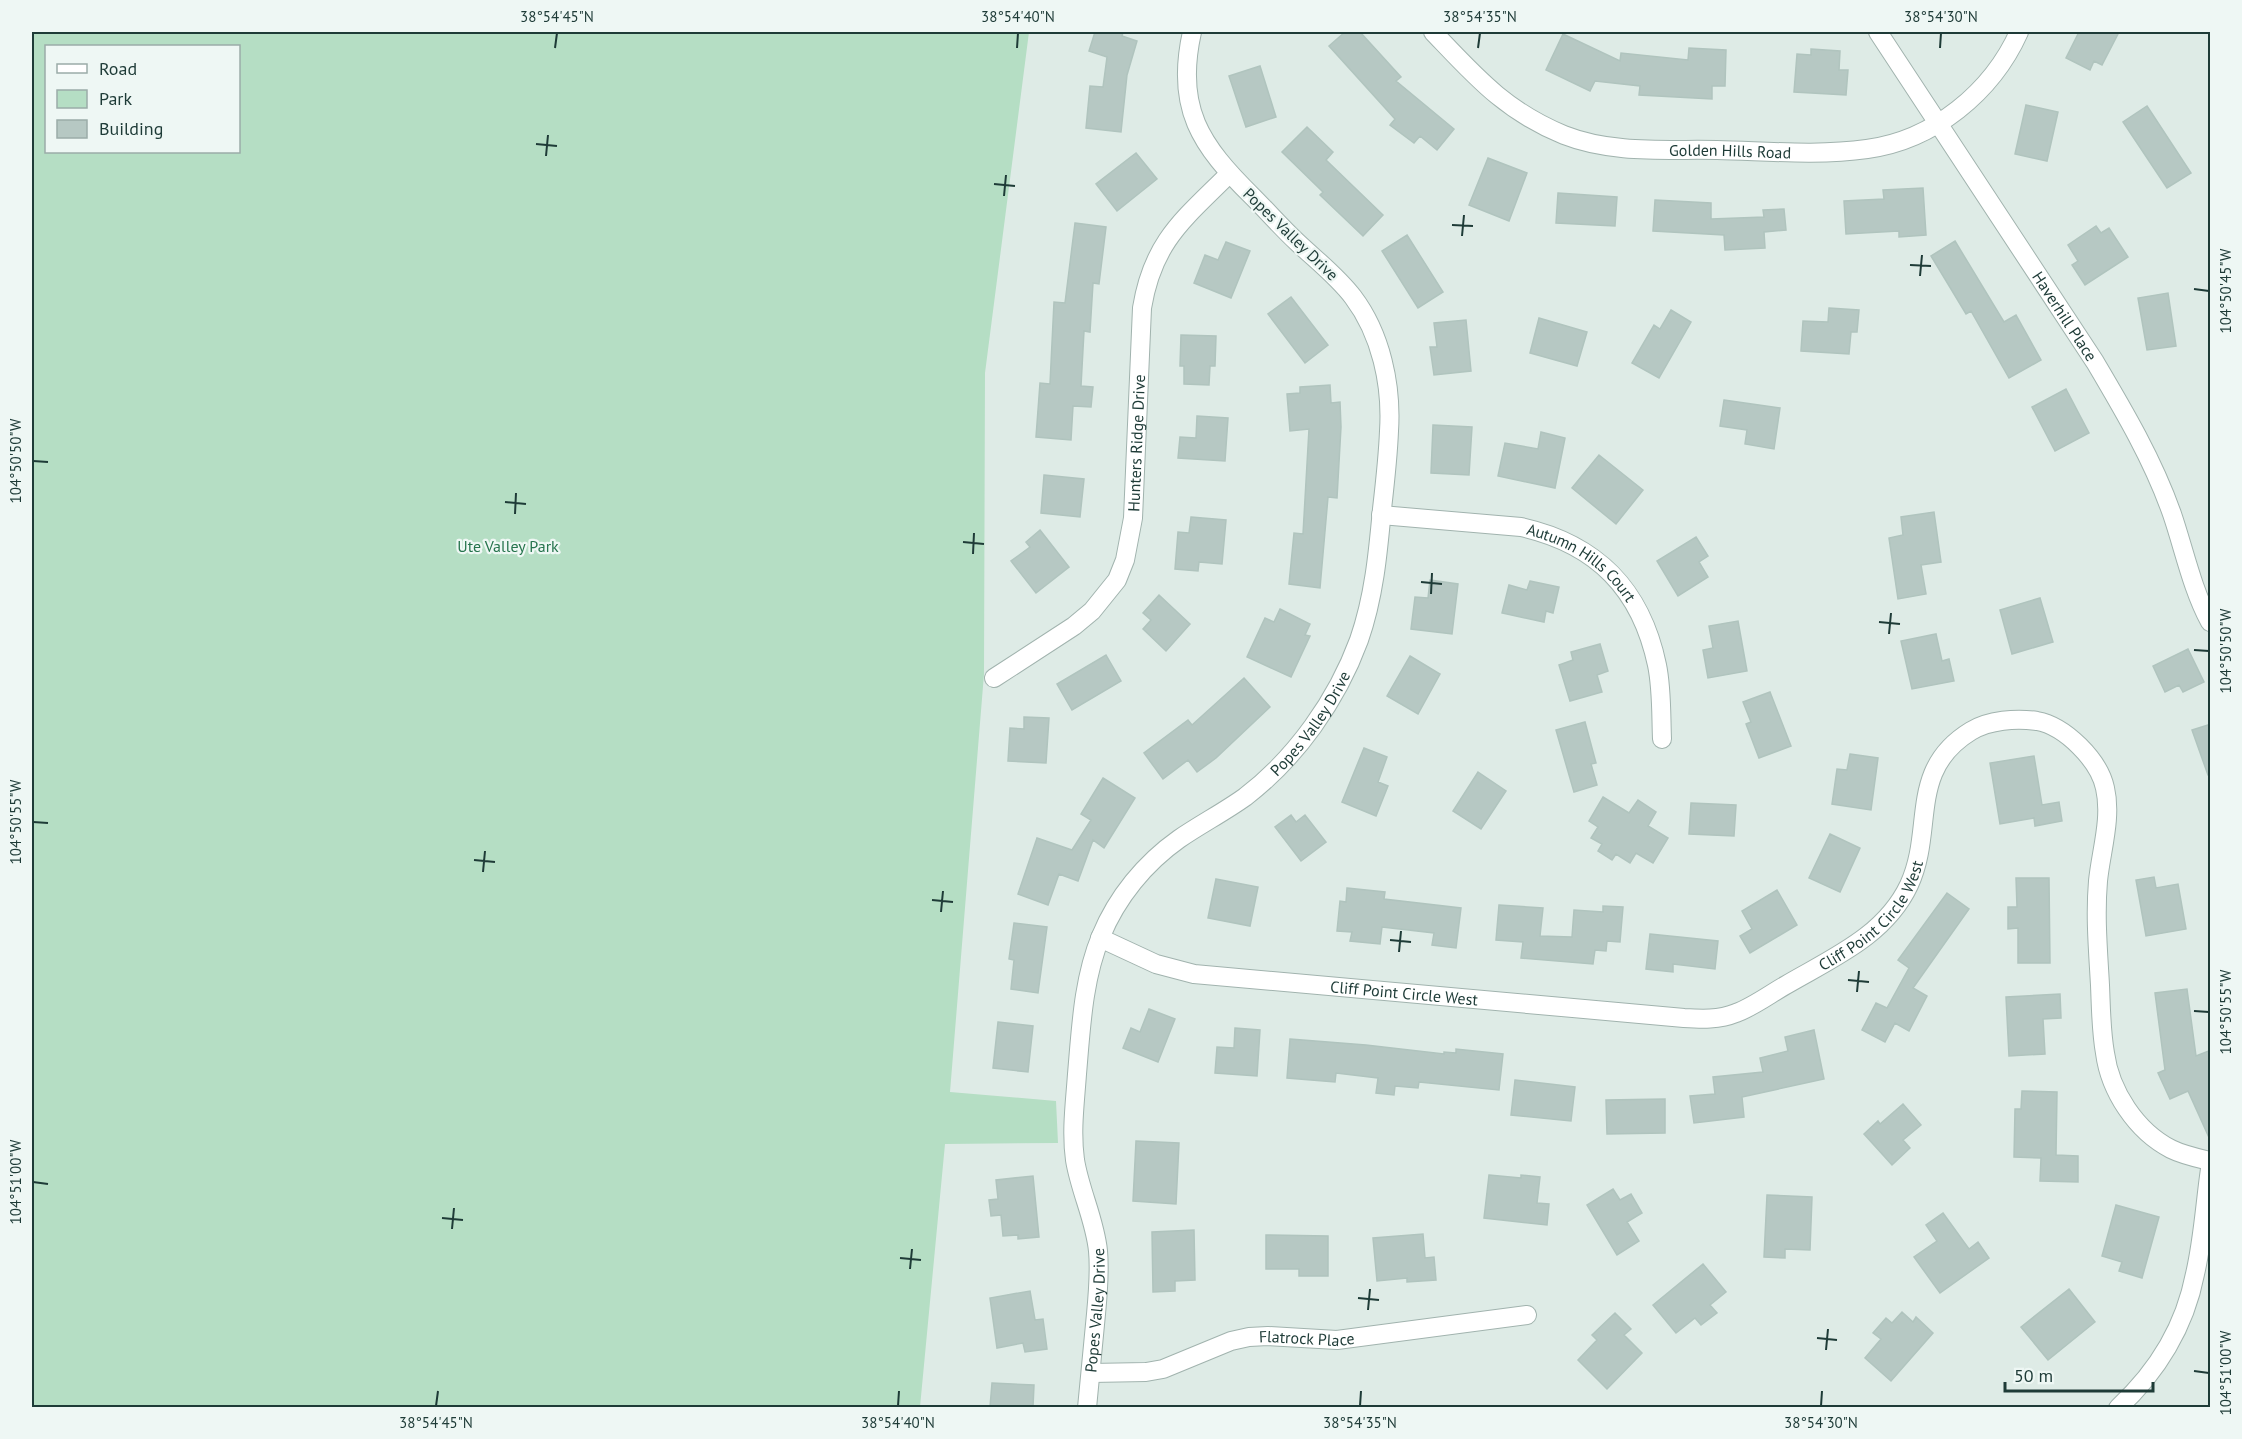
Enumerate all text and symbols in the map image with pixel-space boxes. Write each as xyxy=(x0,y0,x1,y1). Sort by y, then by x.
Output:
text: 38°54'45"N xyxy=(520,7,594,26)
text: 38°54'40"N xyxy=(981,7,1055,26)
text: 38°54'35"N xyxy=(1443,7,1517,26)
text: 38°54'30"N xyxy=(1904,7,1978,26)
legend xyxy=(45,45,240,153)
text: Road xyxy=(99,57,137,80)
text: Park xyxy=(99,87,132,110)
text: Building xyxy=(99,117,163,140)
street label: Golden Hills Road xyxy=(1669,140,1791,162)
street label: Popes Valley Drive xyxy=(1239,184,1343,284)
text: 104°50'45"W xyxy=(2216,248,2235,333)
street label: Haverhill Place xyxy=(2028,268,2101,365)
street label: Hunters Ridge Drive xyxy=(1123,374,1149,512)
text: 104°50'50"W xyxy=(6,418,25,503)
street label: Autumn Hills Court xyxy=(1525,519,1641,606)
park label: Ute Valley Park xyxy=(457,536,559,556)
text: 104°50'50"W xyxy=(2216,608,2235,693)
street label: Popes Valley Drive xyxy=(1266,668,1354,780)
text: 104°50'55"W xyxy=(6,779,25,864)
street label: Cliff Point Circle West xyxy=(1815,858,1927,975)
text: 104°50'55"W xyxy=(2216,969,2235,1054)
street label: Cliff Point Circle West xyxy=(1329,976,1479,1010)
text: 104°51'00"W xyxy=(6,1139,25,1224)
street label: Popes Valley Drive xyxy=(1080,1247,1109,1373)
street label: Flatrock Place xyxy=(1258,1326,1356,1350)
text: 104°51'00"W xyxy=(2216,1330,2235,1415)
scale bar xyxy=(2005,1355,2154,1393)
text: 50 m xyxy=(2014,1364,2053,1387)
text: 38°54'45"N xyxy=(399,1413,473,1432)
text: 38°54'40"N xyxy=(861,1413,935,1432)
text: 38°54'35"N xyxy=(1323,1413,1397,1432)
text: 38°54'30"N xyxy=(1784,1413,1858,1432)

